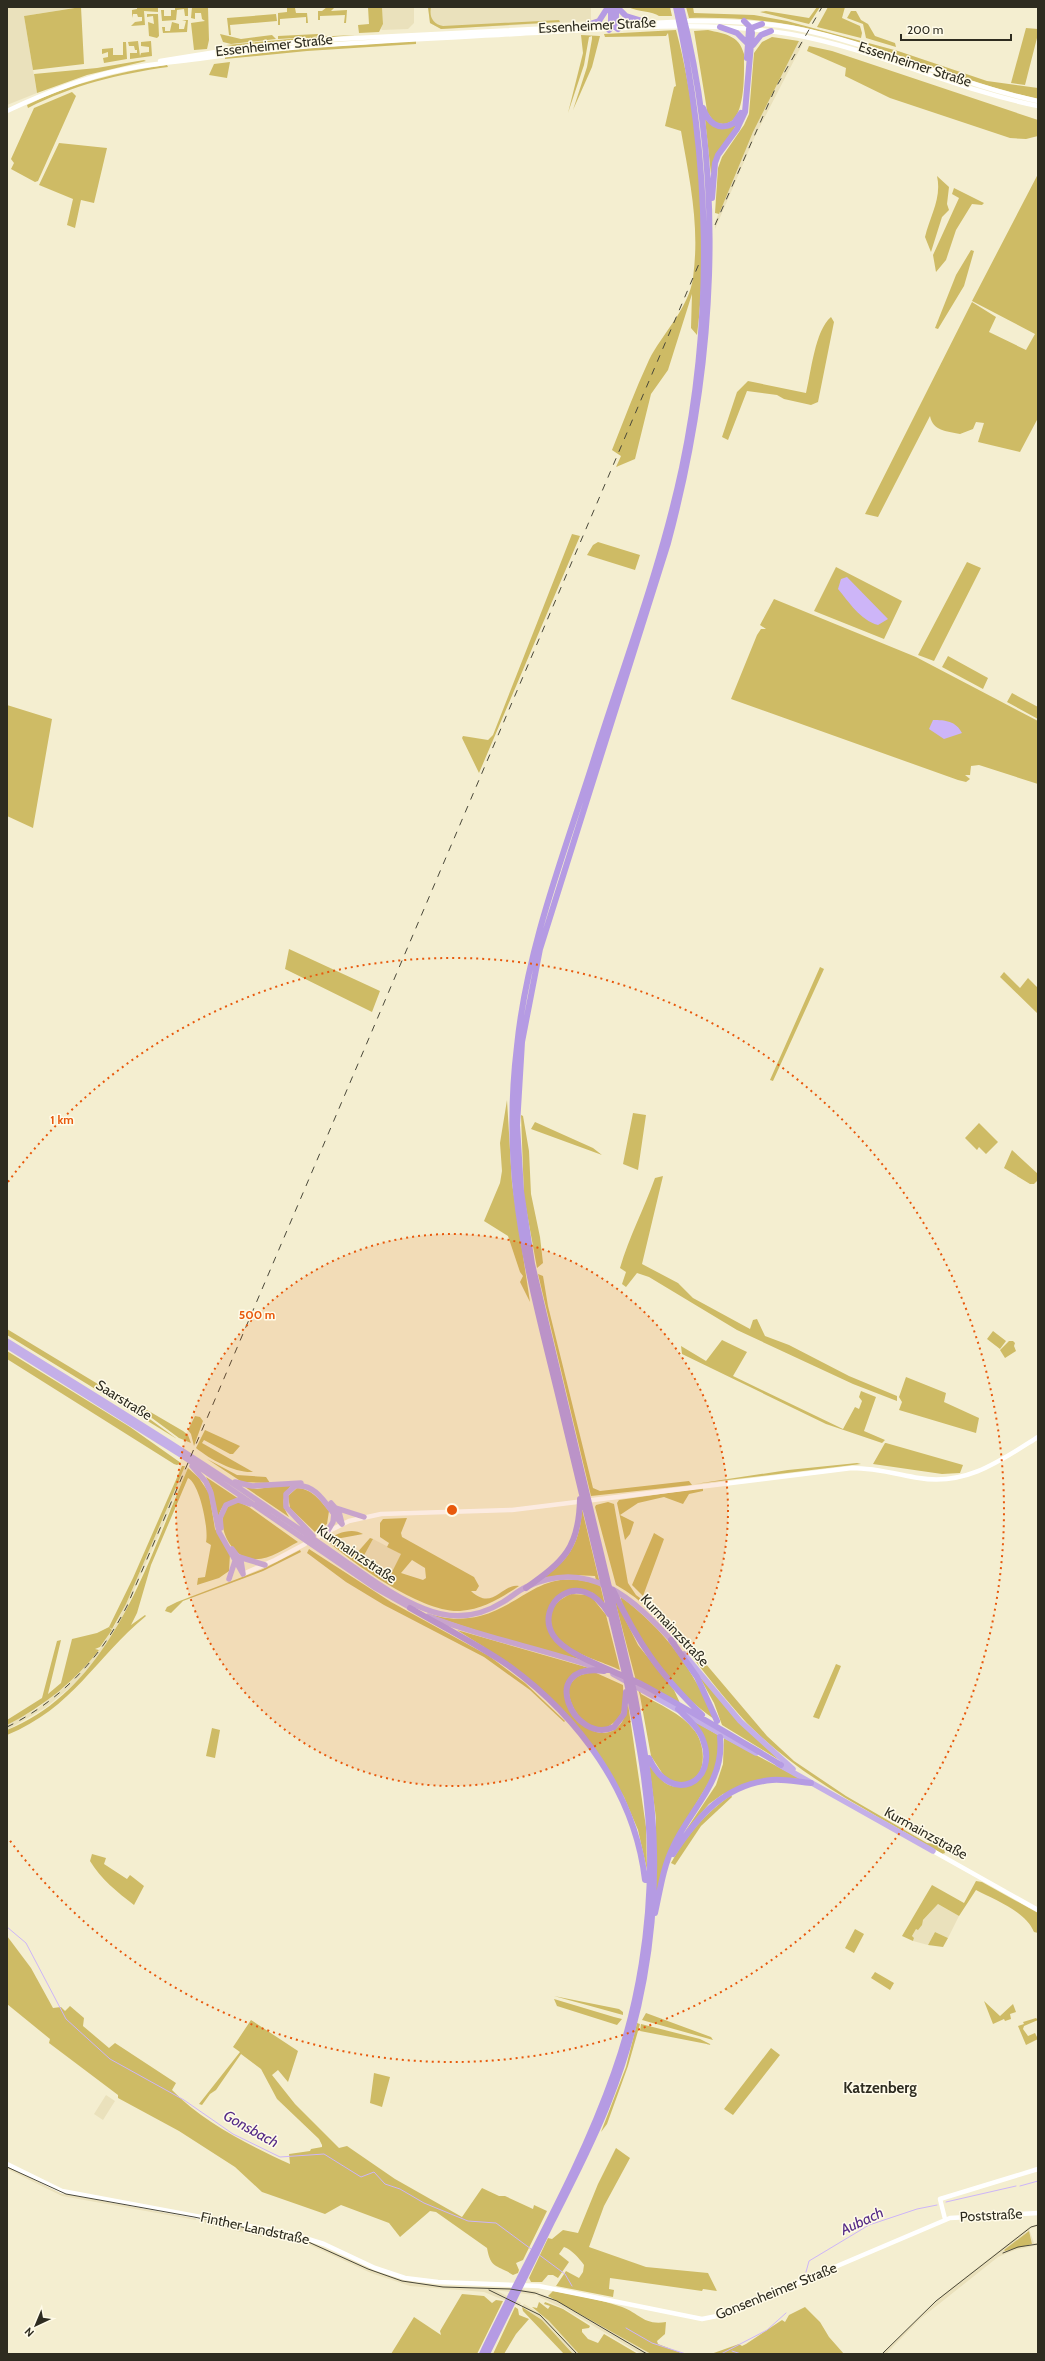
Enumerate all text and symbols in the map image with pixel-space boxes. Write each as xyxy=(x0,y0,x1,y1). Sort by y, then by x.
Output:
street label: Essenheimer Straße xyxy=(538,13,656,37)
scale bar xyxy=(901,16,1011,42)
text: 200 m xyxy=(907,22,943,37)
street label: Essenheimer Straße xyxy=(214,30,334,60)
street label: Essenheimer Straße xyxy=(856,37,974,91)
text: 1 km xyxy=(50,1112,74,1127)
text: 500 m xyxy=(239,1307,275,1322)
street label: Saarstraße xyxy=(93,1376,155,1424)
centre of rings xyxy=(445,1503,459,1517)
street label: Kurmainzstraße xyxy=(314,1521,400,1587)
street label: Kurmainzstraße xyxy=(637,1590,713,1670)
street label: Kurmainzstraße xyxy=(881,1803,971,1863)
district label: Katzenberg xyxy=(843,2079,917,2097)
water label: Gonsbach xyxy=(220,2107,282,2151)
water label: Aubach xyxy=(837,2203,886,2239)
street label: Poststraße xyxy=(959,2204,1023,2226)
street label: Finther Landstraße xyxy=(199,2208,311,2248)
street label: Gonsenheimer Straße xyxy=(713,2258,839,2324)
north arrow xyxy=(16,2305,56,2345)
text: N xyxy=(21,2324,37,2340)

